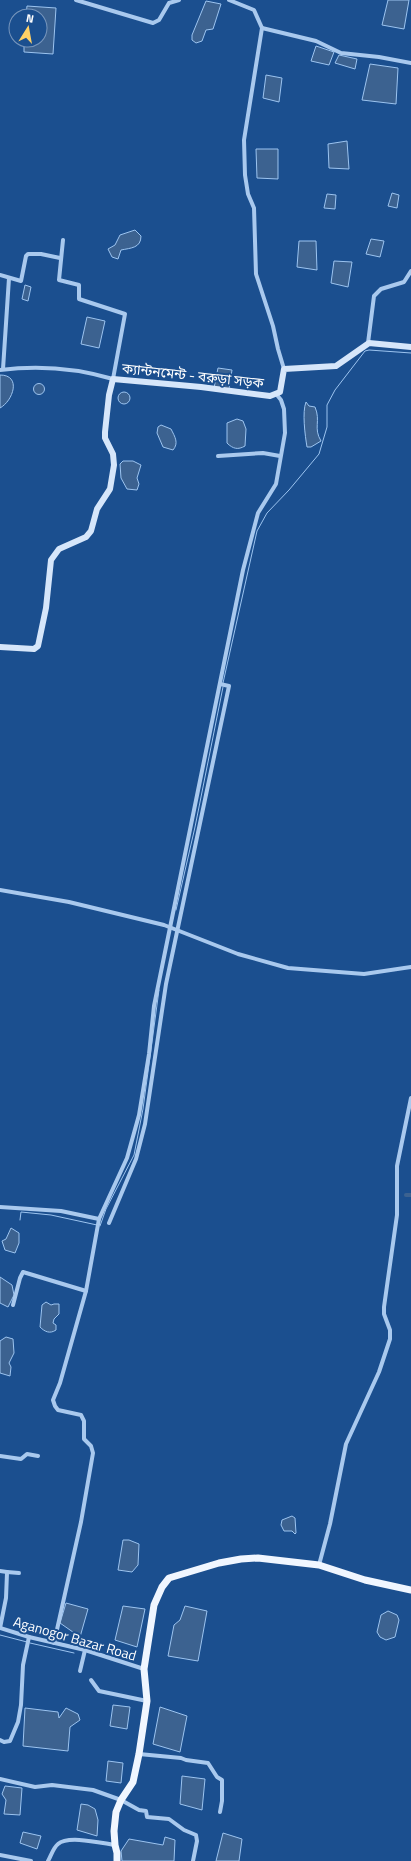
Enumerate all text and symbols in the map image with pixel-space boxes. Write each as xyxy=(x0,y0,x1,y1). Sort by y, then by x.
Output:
north arrow xyxy=(8,8,48,48)
text: N xyxy=(25,10,35,27)
street label: ক্যান্টনমেন্ট - বরুড়া সড়ক xyxy=(120,357,266,393)
street label: Aganogor Bazar Road xyxy=(11,1610,139,1666)

